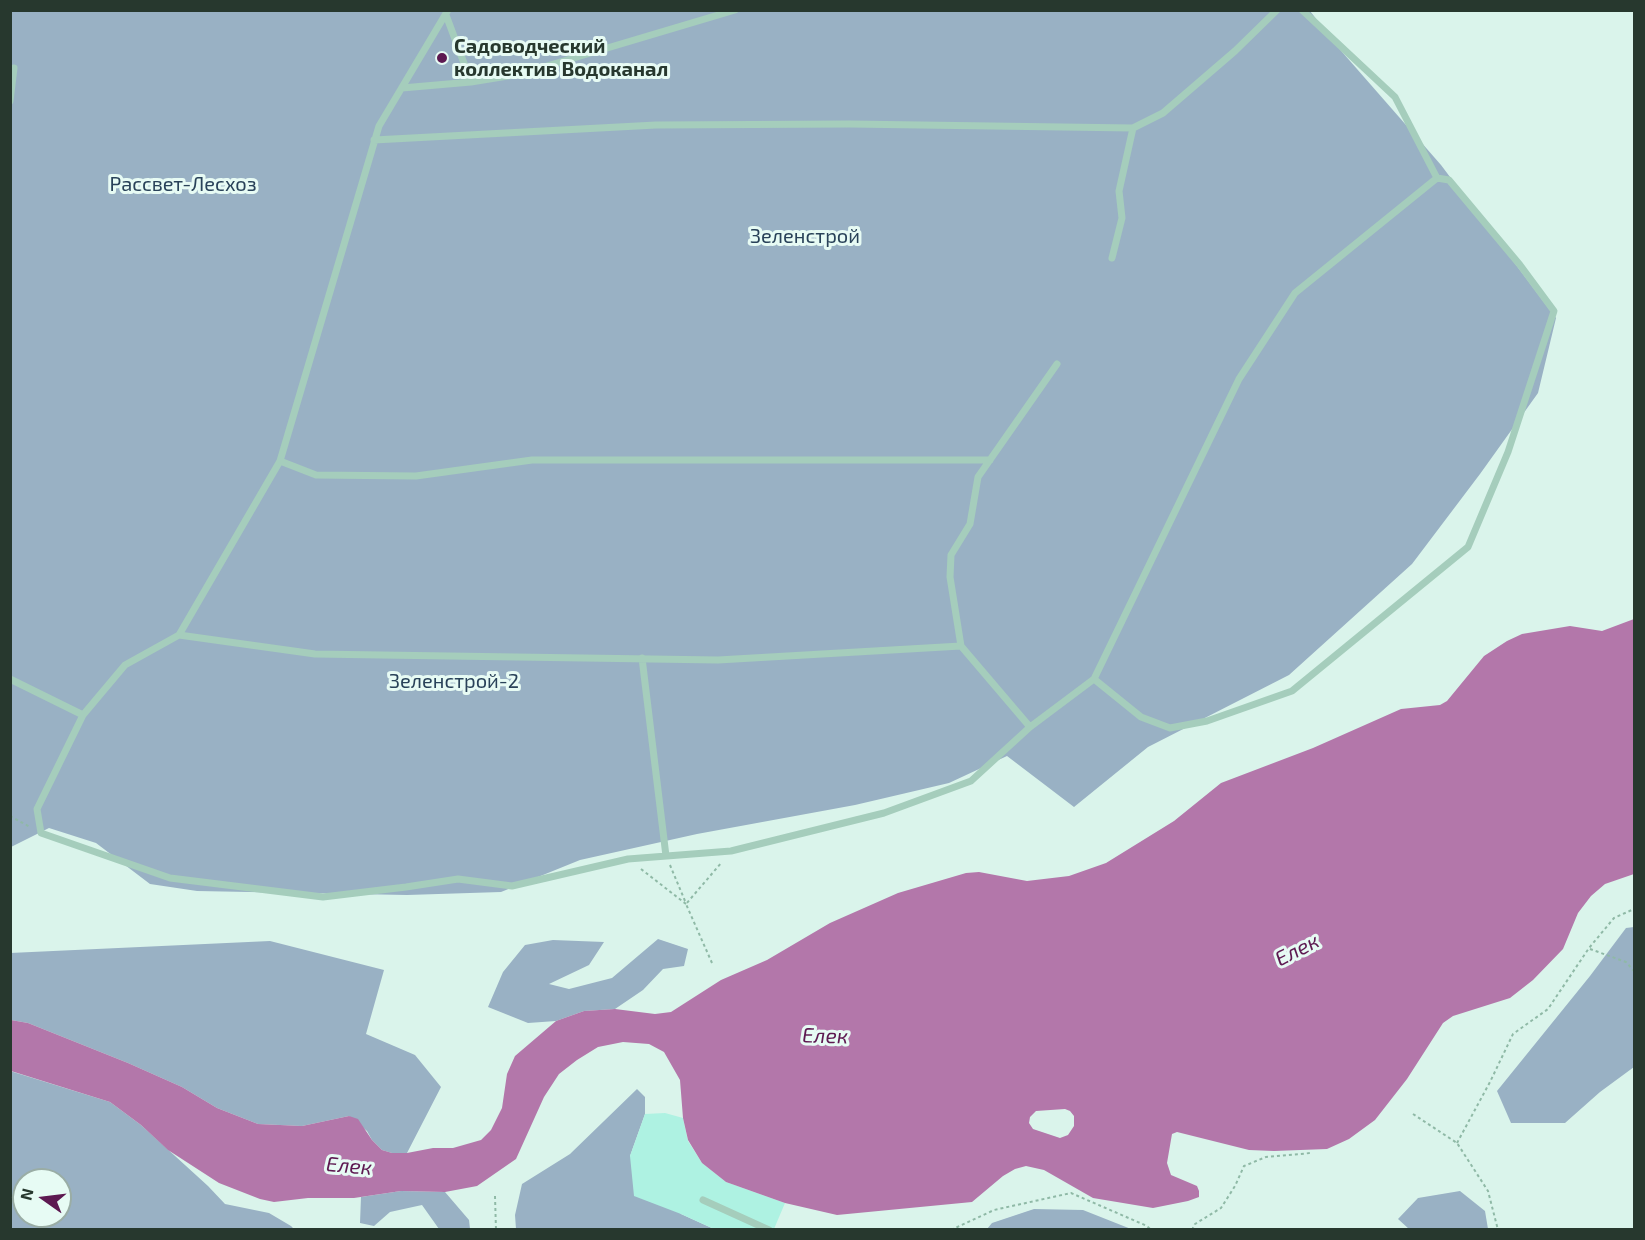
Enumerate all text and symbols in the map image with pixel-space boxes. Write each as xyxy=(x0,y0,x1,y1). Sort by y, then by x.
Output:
place label: Садоводческий коллектив Водоканал xyxy=(454,34,668,81)
marker: Садоводческий коллектив Водоканал xyxy=(435,51,449,65)
park label: Рассвет-Лесхоз xyxy=(109,172,257,196)
park label: Зеленстрой xyxy=(750,224,860,248)
park label: Зеленстрой-2 xyxy=(389,669,519,693)
water label: Елек xyxy=(1271,928,1323,972)
water label: Елек xyxy=(802,1023,848,1049)
water label: Елек xyxy=(325,1151,373,1181)
north arrow xyxy=(12,1168,72,1228)
text: N xyxy=(15,1186,37,1202)

